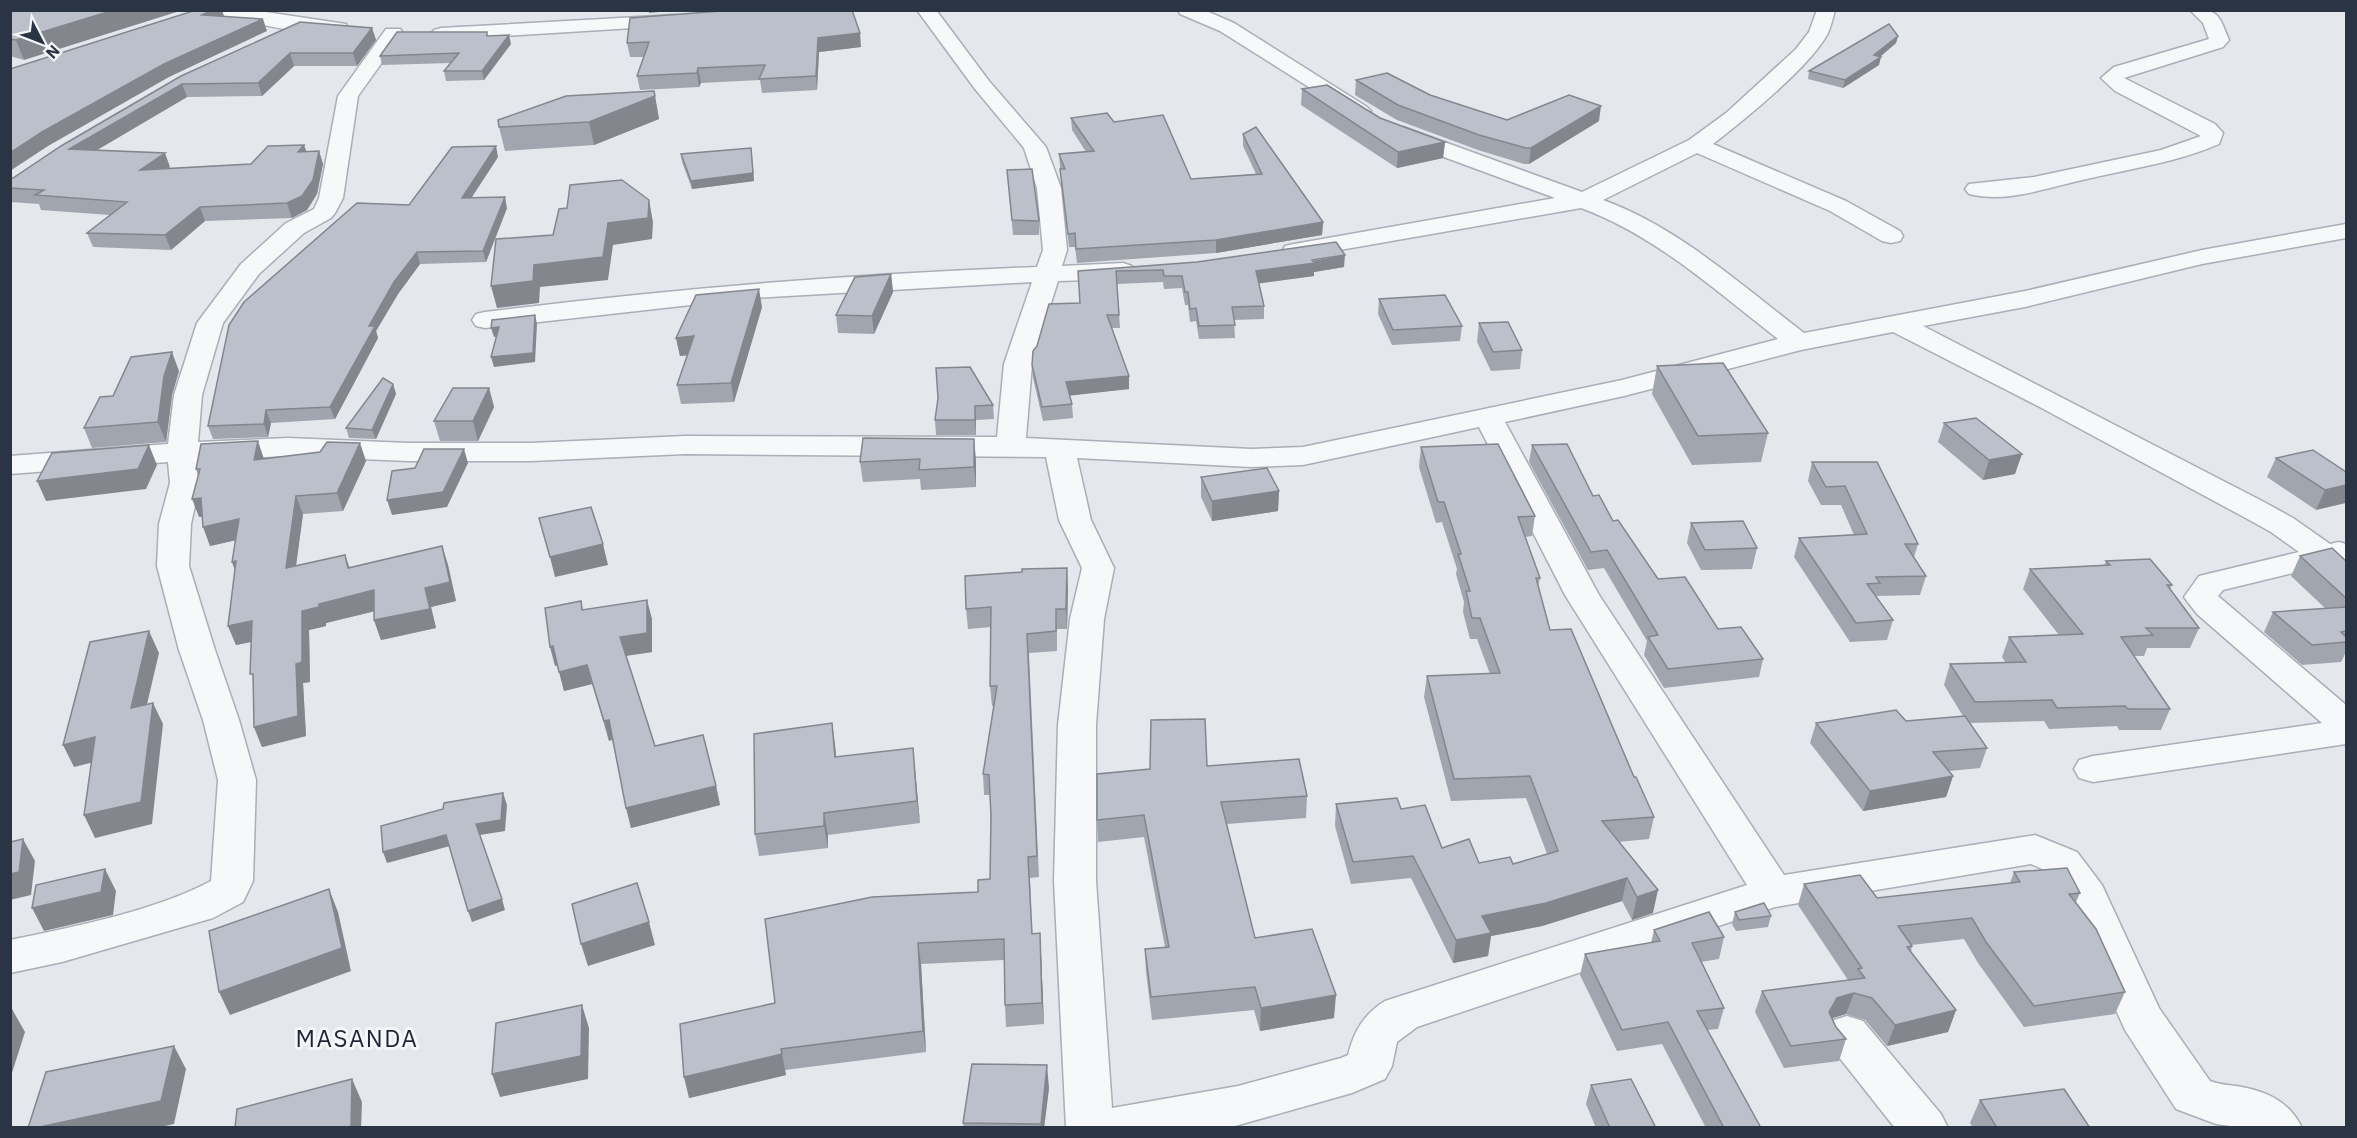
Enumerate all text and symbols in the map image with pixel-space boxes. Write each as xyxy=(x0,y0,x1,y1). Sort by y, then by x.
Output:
north arrow xyxy=(12,12,72,72)
text: N xyxy=(42,41,64,63)
district label: MASANDA xyxy=(296,1022,418,1054)

